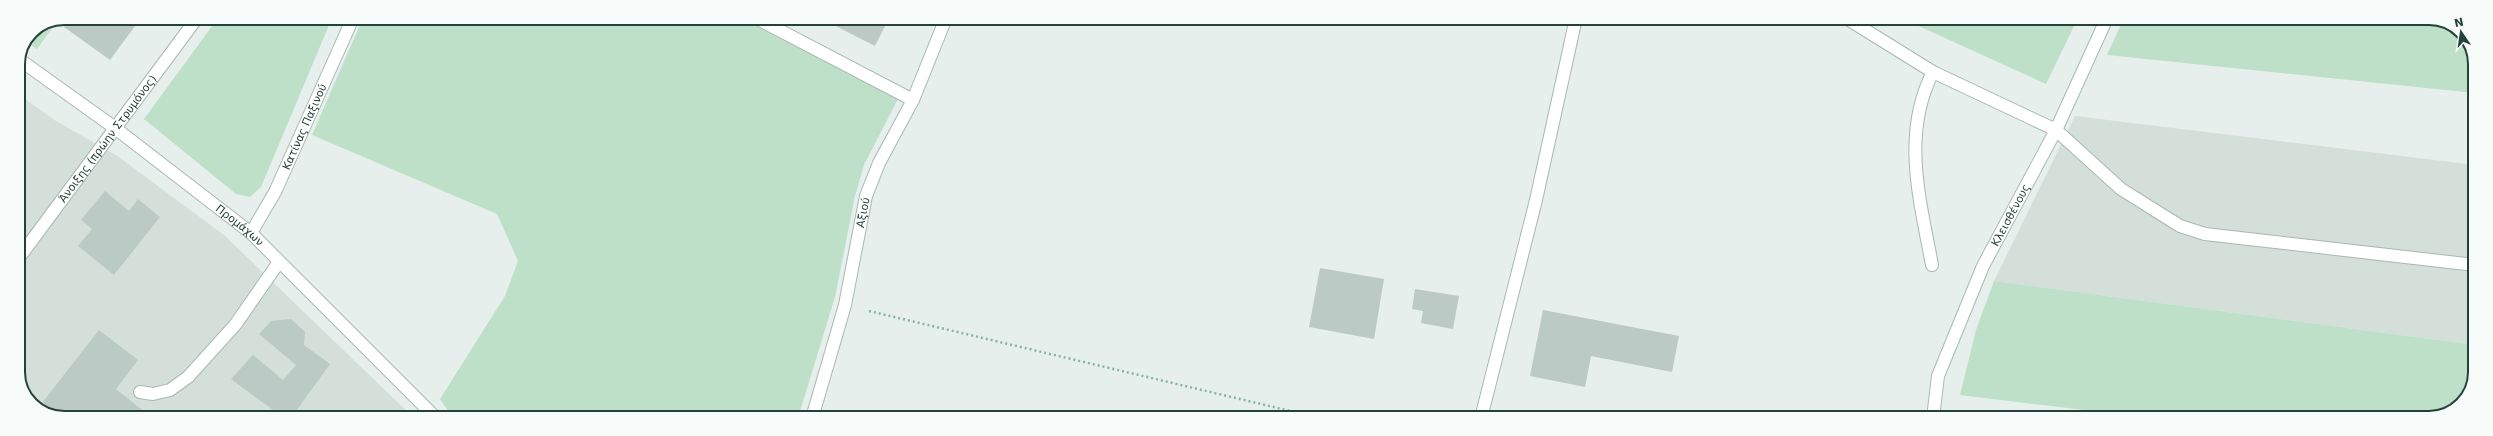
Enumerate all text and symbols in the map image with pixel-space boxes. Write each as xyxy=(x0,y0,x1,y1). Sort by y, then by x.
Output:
north arrow xyxy=(2441,12,2481,52)
text: N xyxy=(2453,15,2465,30)
street label: Άνοιξης (πρώην Στρυμόνος) xyxy=(56,72,159,205)
street label: Κατίνας Παξινού xyxy=(279,82,329,172)
street label: Κλεισθένους xyxy=(1988,182,2032,248)
street label: Αξιού xyxy=(854,196,872,229)
street label: Προμάχων xyxy=(213,202,266,248)

